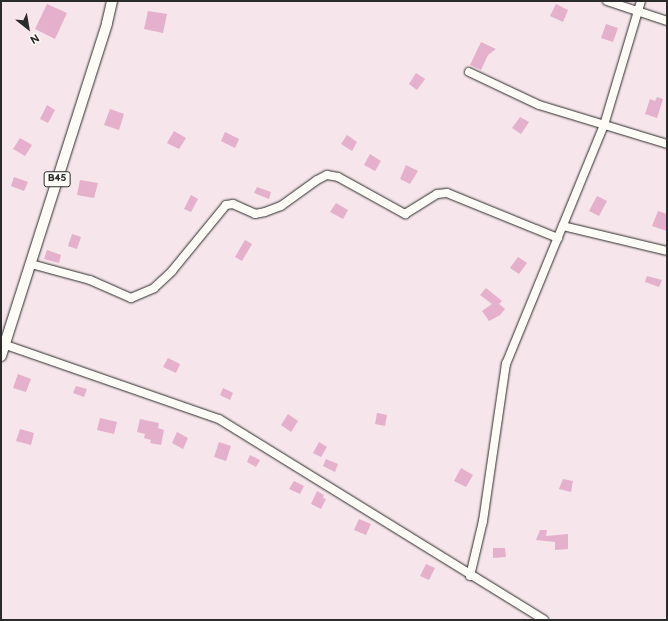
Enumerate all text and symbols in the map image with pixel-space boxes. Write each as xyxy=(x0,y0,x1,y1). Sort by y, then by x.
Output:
north arrow xyxy=(8,8,48,48)
text: N xyxy=(28,31,41,46)
road number: B45 xyxy=(43,171,71,187)

